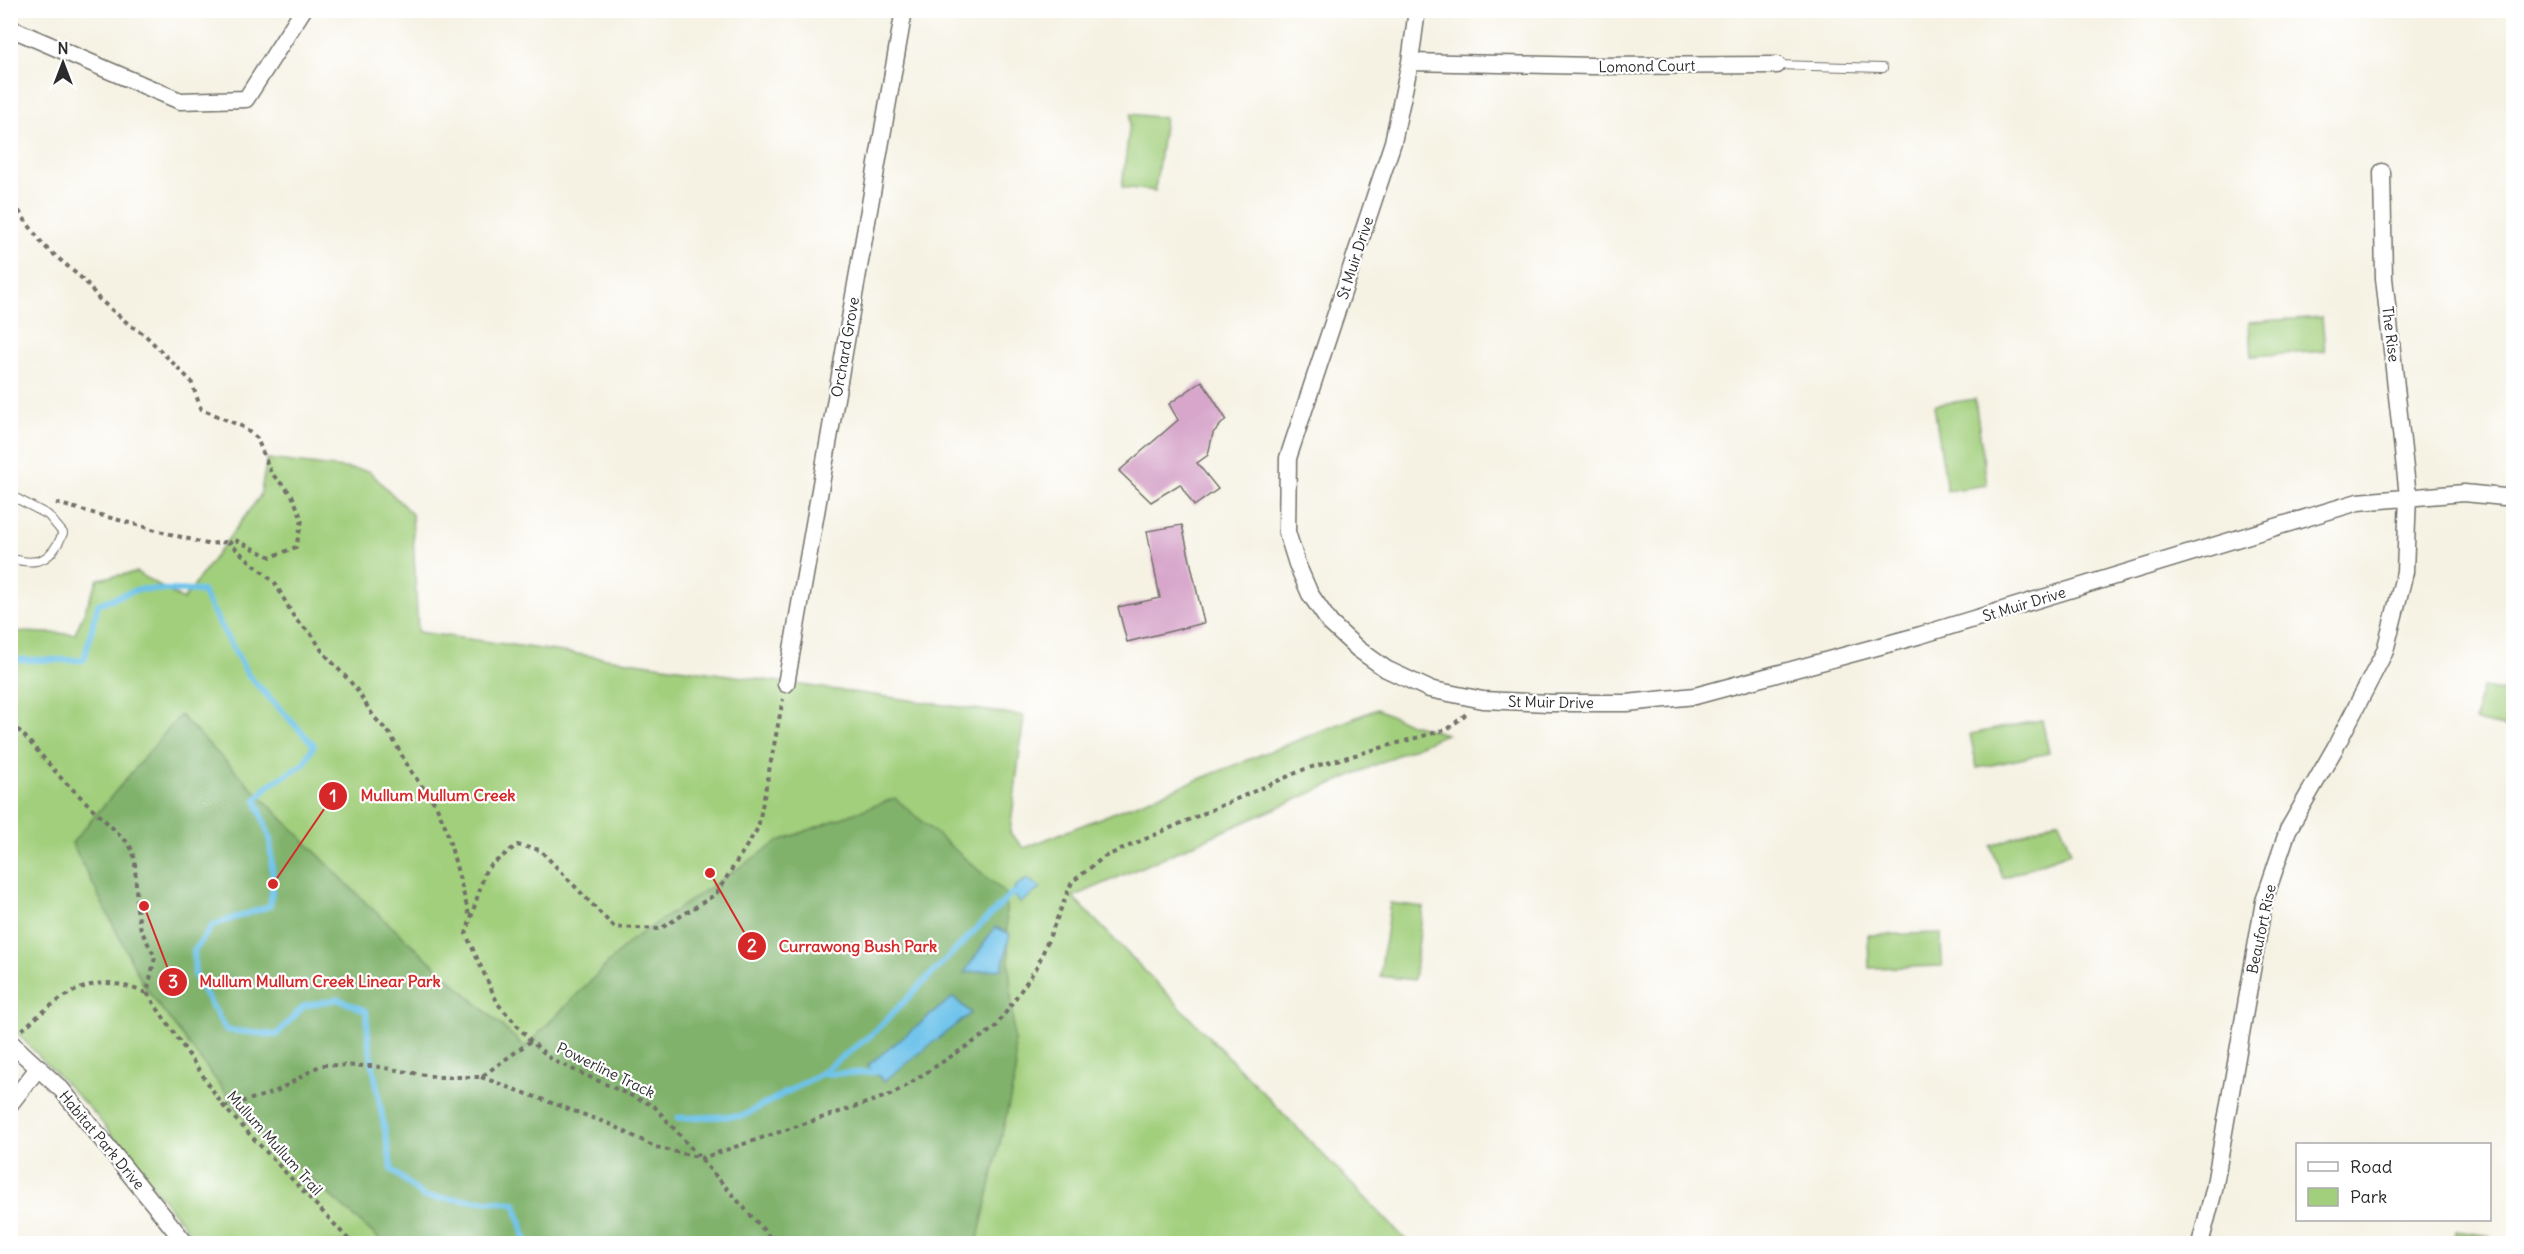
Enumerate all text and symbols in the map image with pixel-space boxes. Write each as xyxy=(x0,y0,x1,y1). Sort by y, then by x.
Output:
north arrow xyxy=(33,33,93,93)
text: N xyxy=(57,38,69,58)
street label: Lomond Court xyxy=(1598,56,1696,76)
street label: St Muir Drive xyxy=(1333,214,1377,302)
street label: Orchard Grove xyxy=(827,295,863,399)
street label: The Rise xyxy=(2378,305,2404,363)
street label: St Muir Drive xyxy=(1980,582,2068,626)
street label: St Muir Drive xyxy=(1508,692,1594,712)
callout: Mullum Mullum Creek xyxy=(318,779,527,813)
text: 1 xyxy=(329,784,337,807)
text: Mullum Mullum Creek xyxy=(360,785,516,805)
street label: Beaufort Rise xyxy=(2242,883,2280,975)
callout: Currawong Bush Park xyxy=(737,929,950,963)
text: 2 xyxy=(747,934,757,957)
text: Currawong Bush Park xyxy=(779,936,937,957)
callout: Mullum Mullum Creek Linear Park xyxy=(158,965,453,999)
text: 3 xyxy=(168,970,178,993)
text: Mullum Mullum Creek Linear Park xyxy=(199,971,441,991)
street label: Powerline Track xyxy=(554,1038,658,1102)
street label: Habitat Park Drive xyxy=(55,1087,149,1193)
street label: Mullum Mullum Trail xyxy=(223,1087,327,1199)
legend xyxy=(2296,1143,2491,1221)
text: Road xyxy=(2350,1155,2393,1178)
text: Park xyxy=(2350,1185,2387,1208)

